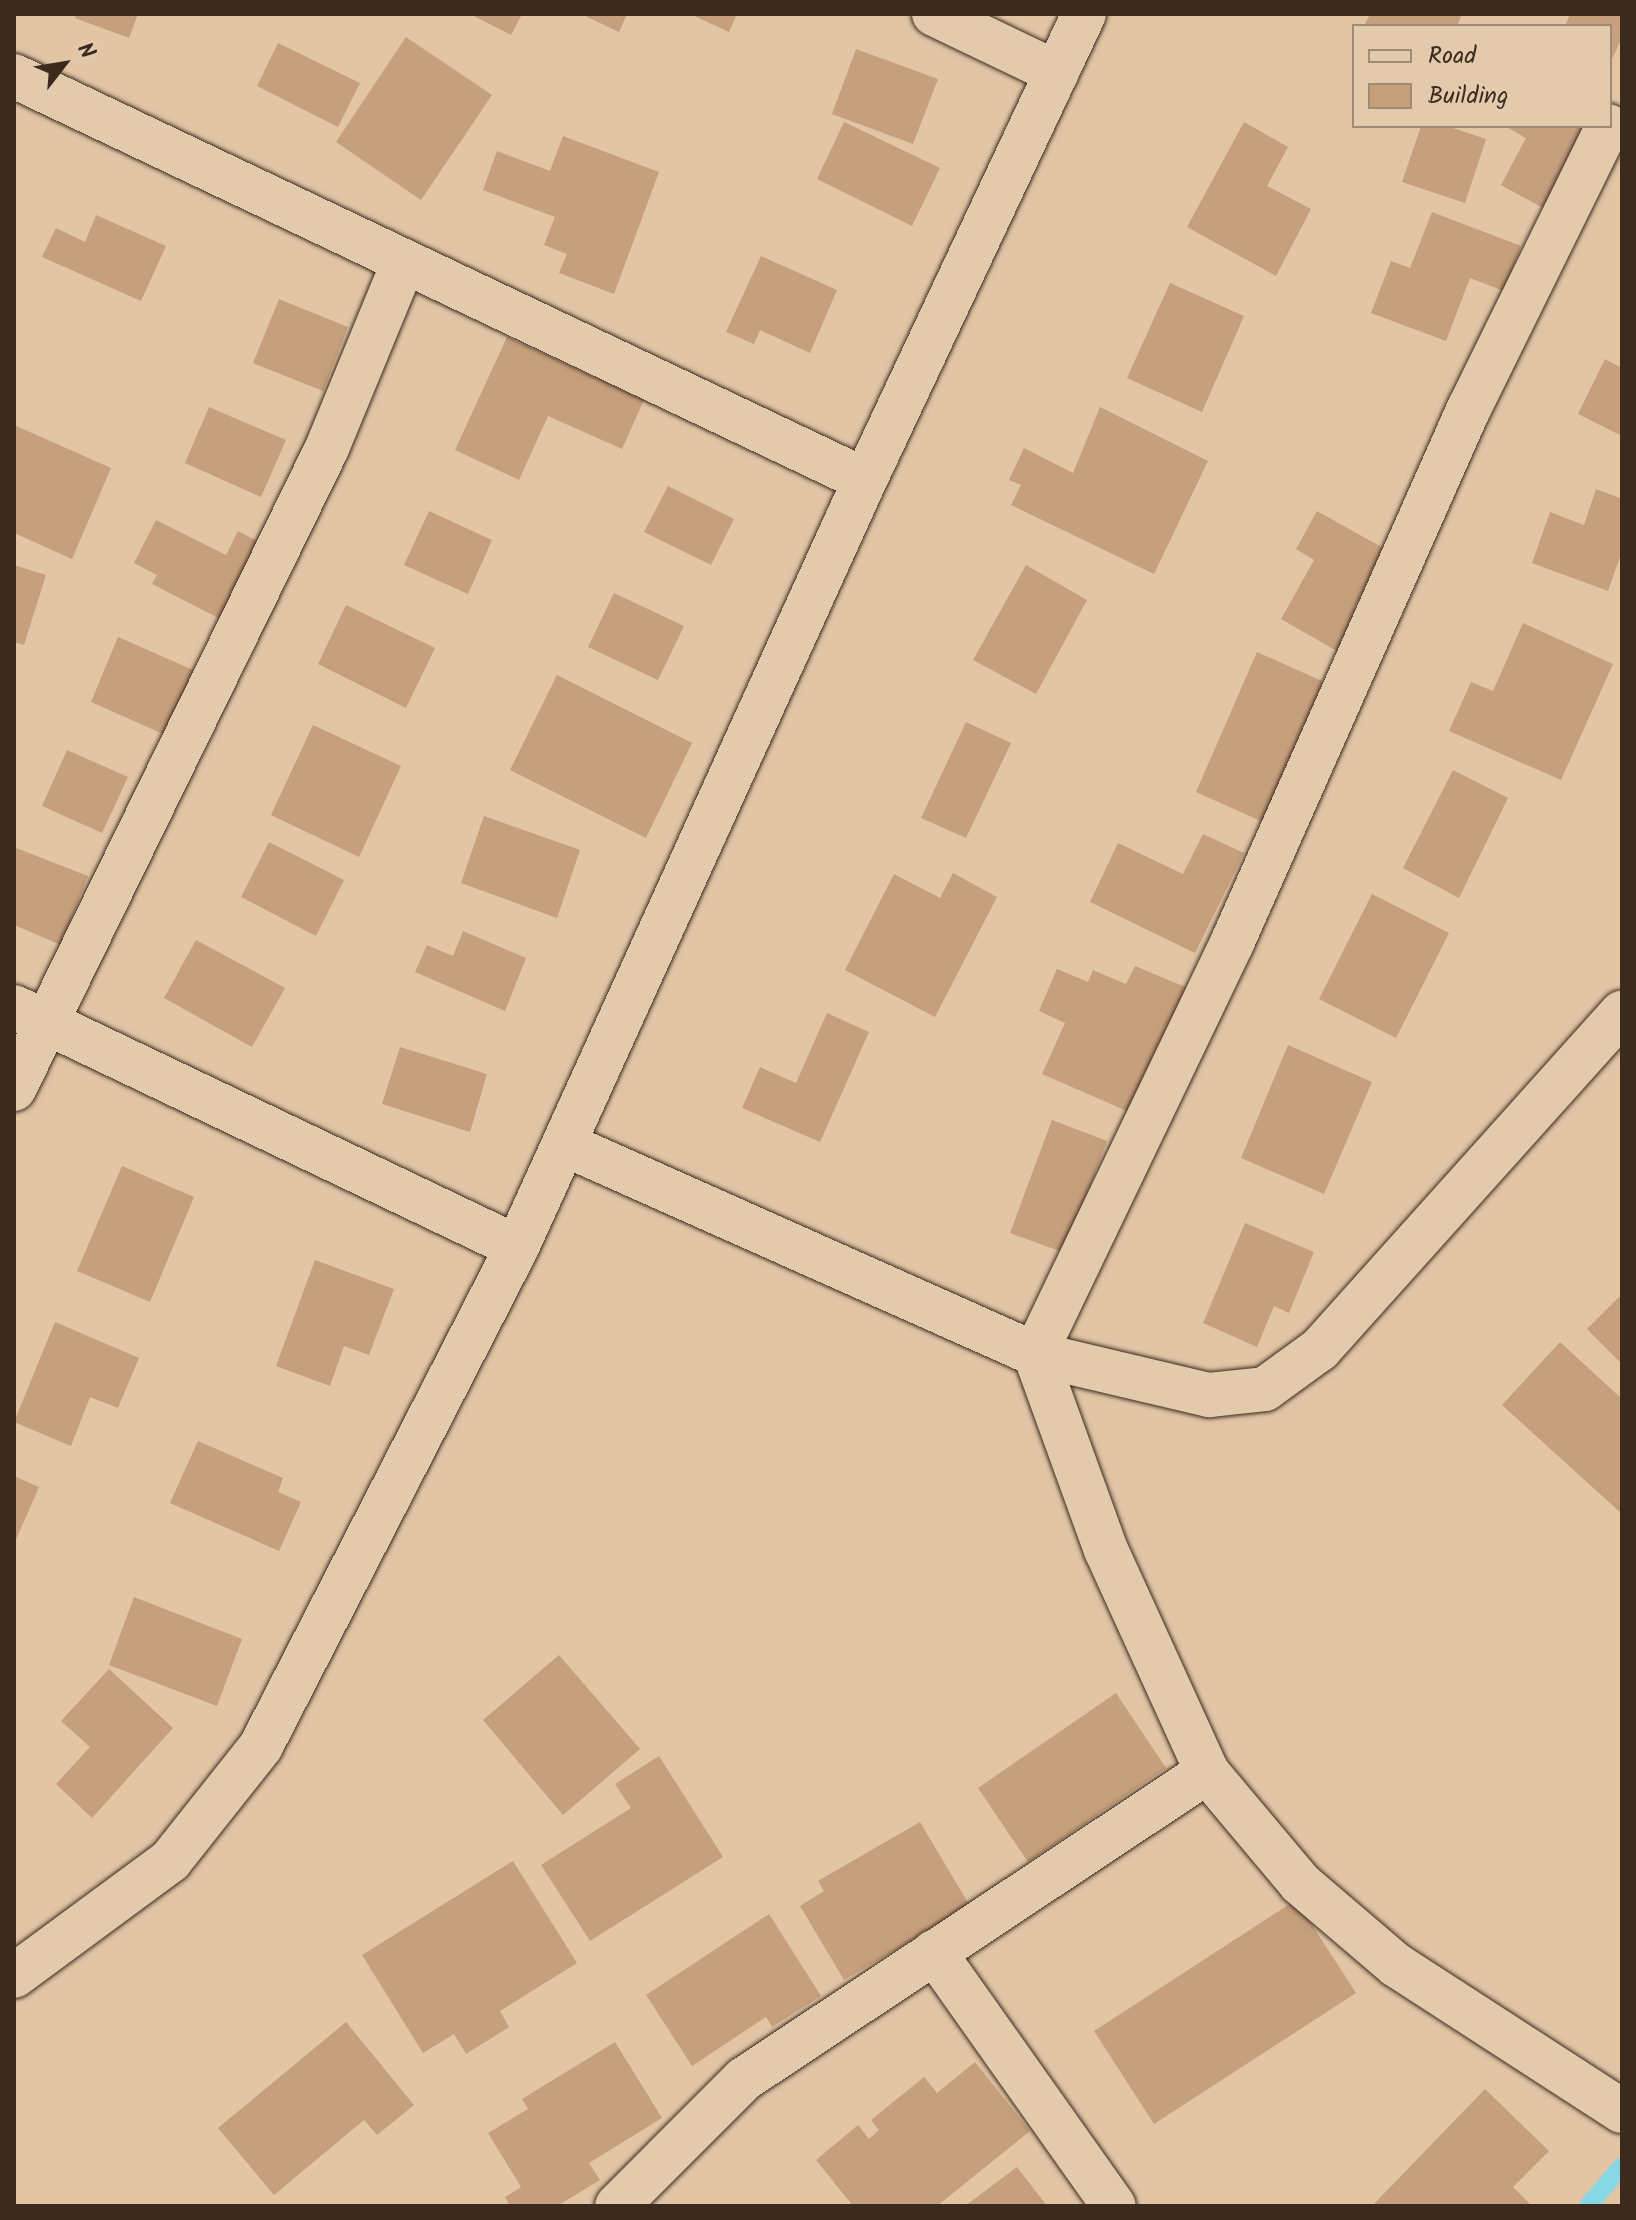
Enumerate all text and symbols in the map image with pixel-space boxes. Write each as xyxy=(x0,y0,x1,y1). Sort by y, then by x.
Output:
north arrow xyxy=(24,24,104,104)
legend xyxy=(1352,24,1612,128)
text: N xyxy=(66,36,104,66)
text: Road xyxy=(1428,37,1476,76)
text: Building xyxy=(1428,77,1508,116)

